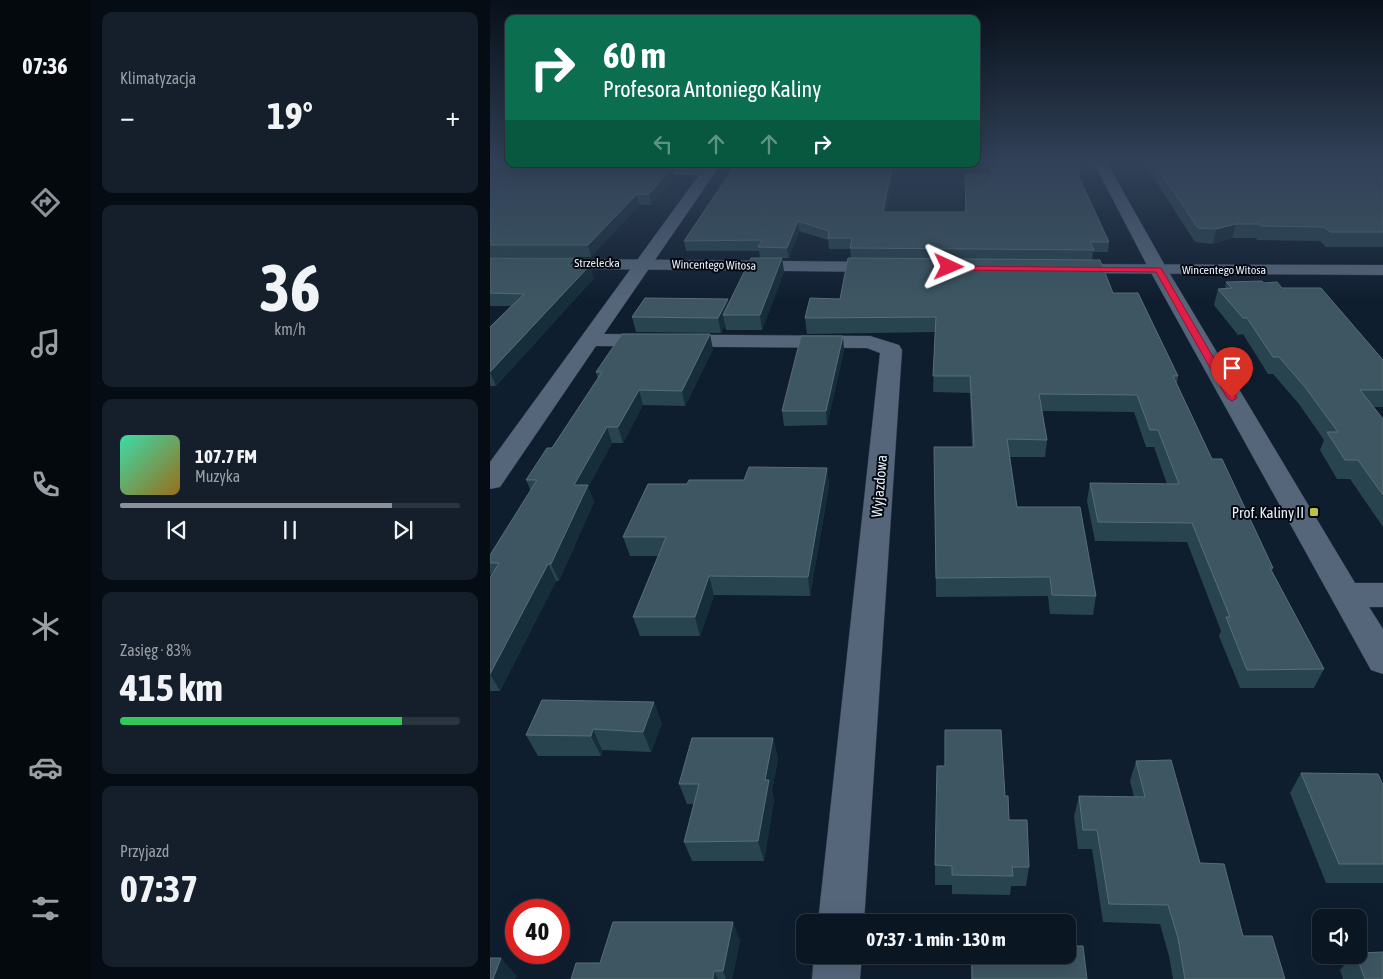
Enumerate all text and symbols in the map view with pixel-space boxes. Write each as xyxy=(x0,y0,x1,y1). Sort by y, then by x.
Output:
icon: right xyxy=(520,35,585,100)
text: 60 m xyxy=(603,35,666,75)
text: 07:36 xyxy=(22,53,68,79)
text: Klimatyzacja xyxy=(120,69,196,87)
text: Profesora Antoniego Kaliny xyxy=(603,76,821,102)
text: 19° xyxy=(267,94,313,137)
text: − xyxy=(120,100,135,132)
text: + xyxy=(445,100,460,132)
icon: left xyxy=(649,130,677,158)
icon: ahead xyxy=(702,130,730,158)
icon: ahead xyxy=(755,130,783,158)
icon: right xyxy=(808,130,836,158)
icon: directions xyxy=(28,185,63,220)
position arrow xyxy=(922,240,974,292)
text: 36 xyxy=(259,250,321,325)
street label: Strzelecka xyxy=(574,256,620,270)
street label: Wincentego Witosa xyxy=(672,257,756,273)
street label: Wincentego Witosa xyxy=(1182,263,1266,277)
text: km/h xyxy=(274,320,306,338)
icon: music xyxy=(28,326,63,361)
pin xyxy=(1211,347,1253,398)
icon: arrive xyxy=(1218,354,1246,382)
text: 107.7 FM xyxy=(195,445,257,467)
street label: Wyjazdowa xyxy=(868,454,890,518)
icon: phone xyxy=(28,467,63,502)
text: Muzyka xyxy=(195,467,240,485)
place label: Prof. Kaliny II xyxy=(1232,504,1304,521)
marker: Prof. Kaliny II xyxy=(1308,506,1320,518)
icon: previous xyxy=(163,516,191,544)
icon: pause xyxy=(276,516,304,544)
icon: next xyxy=(389,516,417,544)
icon: climate xyxy=(28,609,63,644)
text: Zasięg · 83% xyxy=(120,641,191,659)
text: 415 km xyxy=(120,666,223,709)
icon: car xyxy=(28,750,63,785)
text: Przyjazd xyxy=(120,842,169,860)
text: 07:37 xyxy=(120,867,198,910)
icon: filters xyxy=(28,891,63,926)
speed limit sign: 40 xyxy=(505,899,570,964)
map controls xyxy=(1312,909,1367,964)
button: sound xyxy=(1312,909,1367,964)
text: 07:37 · 1 min · 130 m xyxy=(866,928,1006,950)

